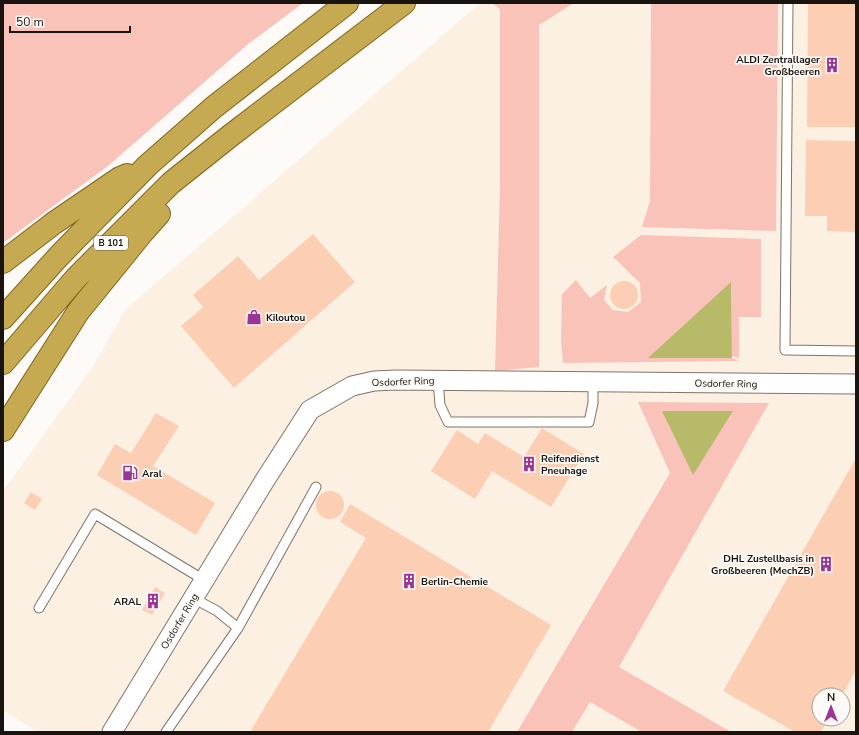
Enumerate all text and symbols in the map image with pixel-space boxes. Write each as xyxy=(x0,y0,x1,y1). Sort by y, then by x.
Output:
scale bar xyxy=(10,8,130,34)
text: 50 m xyxy=(16,14,44,30)
place label: ALDI Zentrallager Großbeeren xyxy=(736,53,820,79)
building icon: ALDI Zentrallager Großbeeren xyxy=(823,56,841,74)
road number: B 101 xyxy=(94,236,128,250)
shop icon: Kiloutou xyxy=(245,308,263,326)
place label: Kiloutou xyxy=(266,311,305,325)
street label: Osdorfer Ring xyxy=(371,374,435,390)
street label: Osdorfer Ring xyxy=(694,376,758,392)
place label: Reifendienst Pneuhage xyxy=(541,452,599,478)
building icon: Reifendienst Pneuhage xyxy=(520,455,538,473)
fuel station icon: Aral xyxy=(121,464,139,482)
place label: Aral xyxy=(142,467,163,481)
place label: DHL Zustellbasis in Großbeeren (MechZB) xyxy=(711,552,814,578)
building icon: DHL Zustellbasis in Großbeeren (MechZB) xyxy=(817,555,835,573)
building icon: Berlin-Chemie xyxy=(400,572,418,590)
place label: Berlin-Chemie xyxy=(421,575,489,589)
street label: Osdorfer Ring xyxy=(158,591,202,652)
building icon: ARAL xyxy=(144,592,162,610)
place label: ARAL xyxy=(114,595,141,609)
north arrow xyxy=(811,687,851,727)
text: N xyxy=(827,690,835,705)

